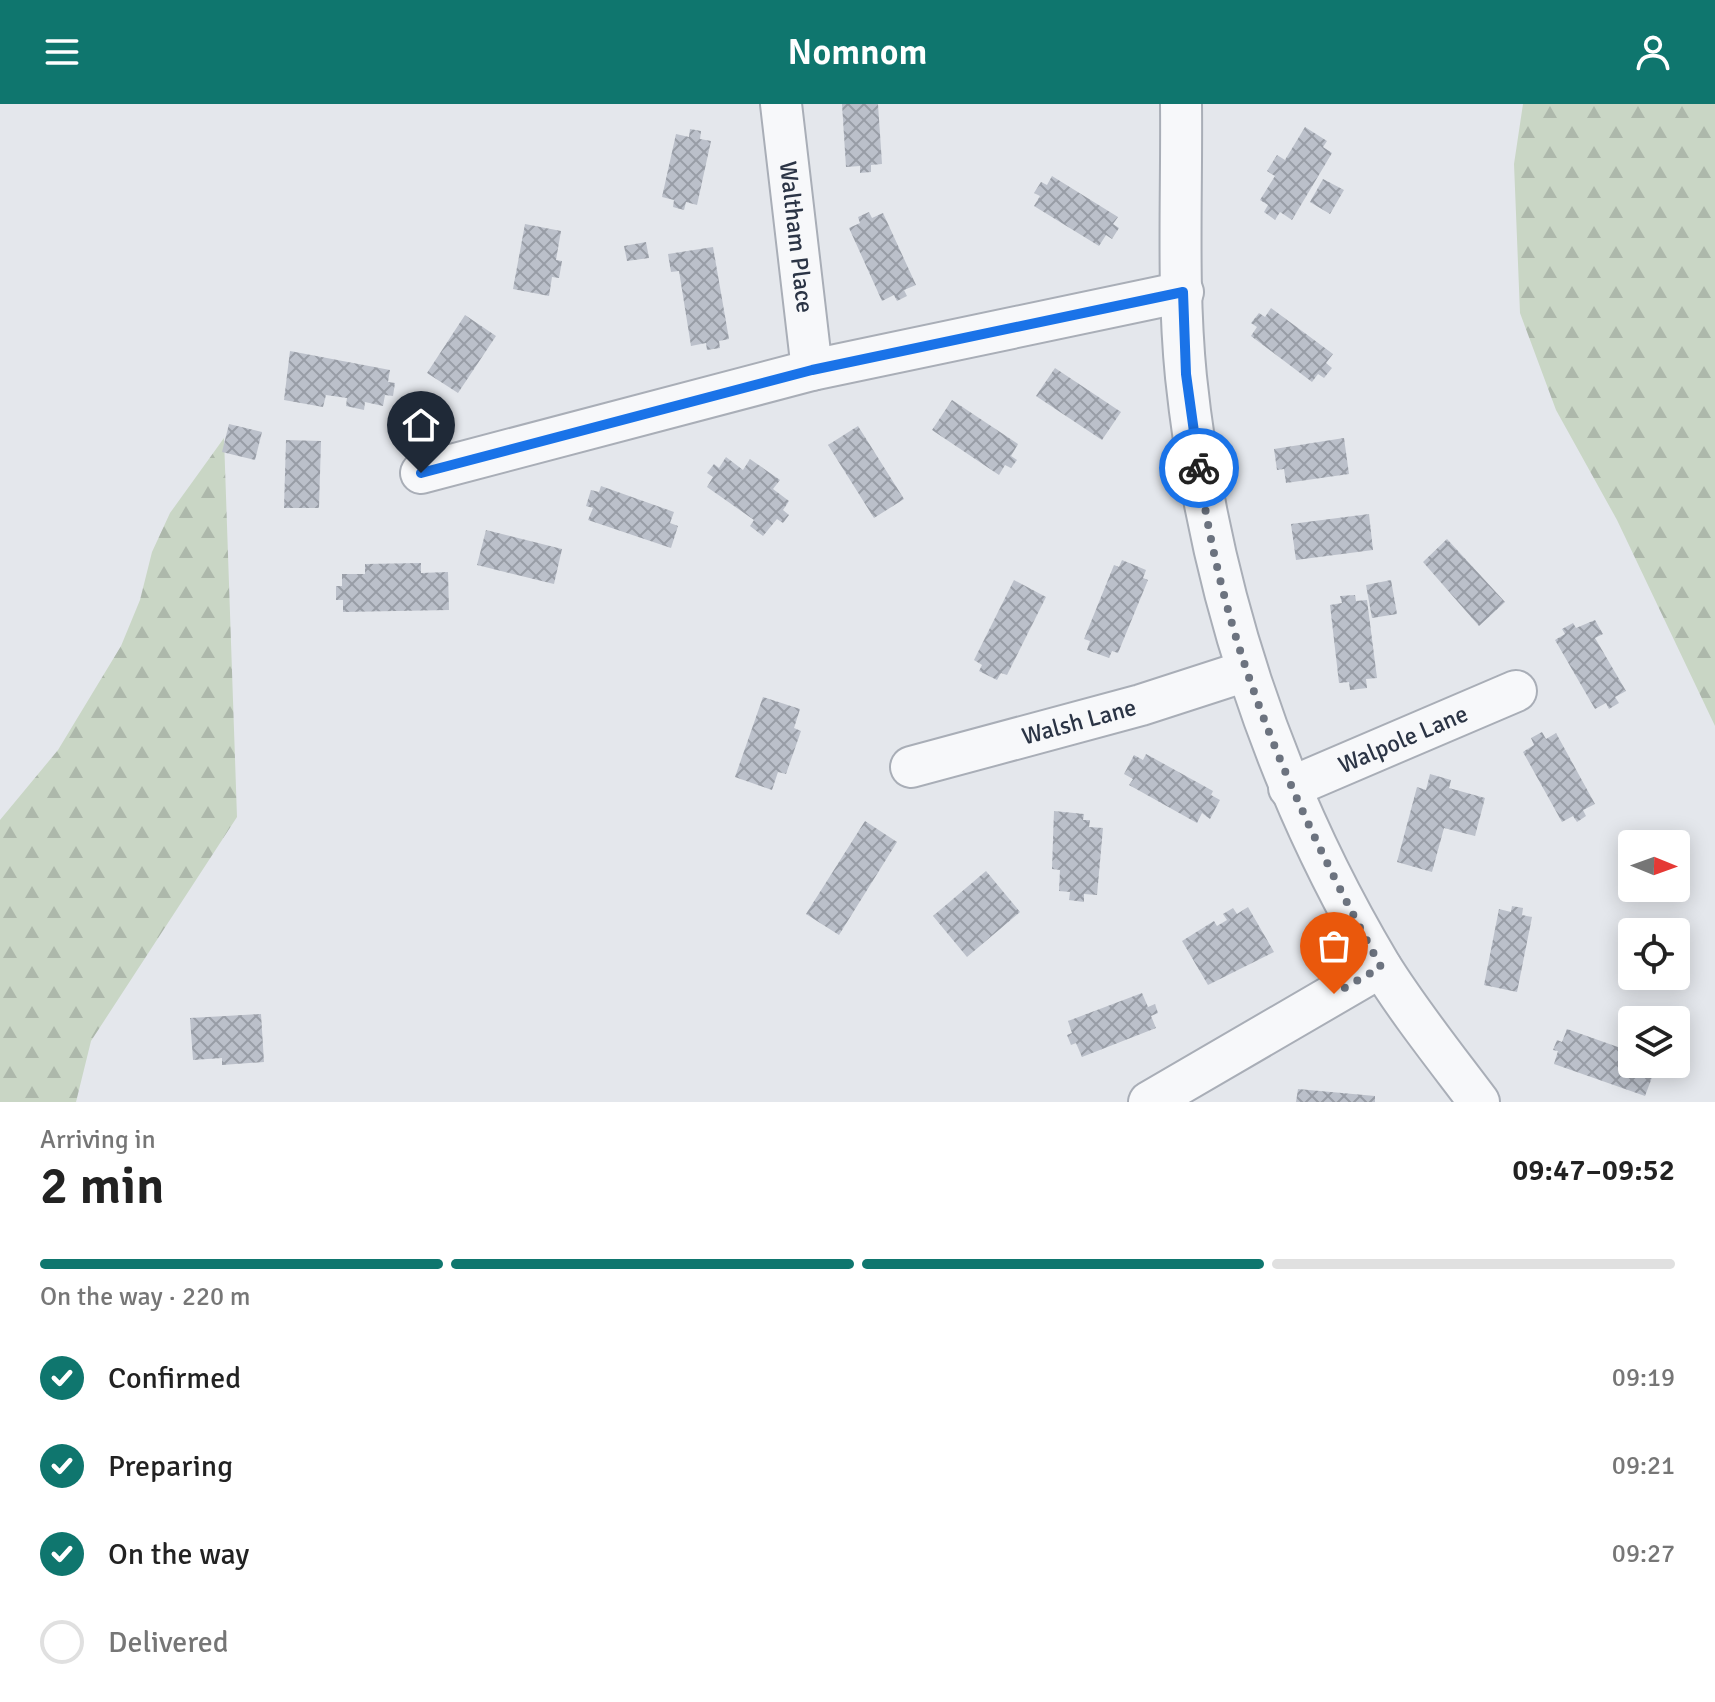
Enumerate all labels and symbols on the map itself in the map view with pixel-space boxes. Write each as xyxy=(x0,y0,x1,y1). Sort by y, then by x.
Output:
street label: Waltham Place xyxy=(773,160,820,315)
pin xyxy=(387,391,455,473)
courier xyxy=(1159,428,1239,508)
street label: Walsh Lane xyxy=(1019,692,1139,751)
street label: Walpole Lane xyxy=(1334,698,1472,780)
north arrow xyxy=(1618,830,1690,902)
pin xyxy=(1300,912,1368,994)

